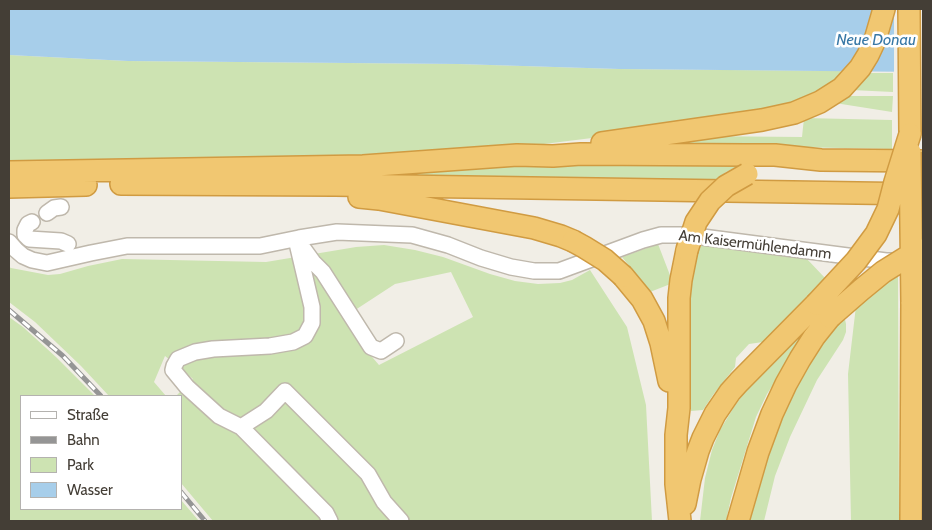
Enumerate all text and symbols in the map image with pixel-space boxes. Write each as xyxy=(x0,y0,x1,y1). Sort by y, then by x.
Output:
water label: Neue Donau xyxy=(836,30,916,50)
street label: Am Kaisermühlendamm xyxy=(678,227,832,263)
legend xyxy=(20,395,182,510)
text: Straße xyxy=(67,406,109,424)
text: Bahn xyxy=(67,431,100,449)
text: Park xyxy=(67,456,94,474)
text: Wasser xyxy=(67,481,113,499)

